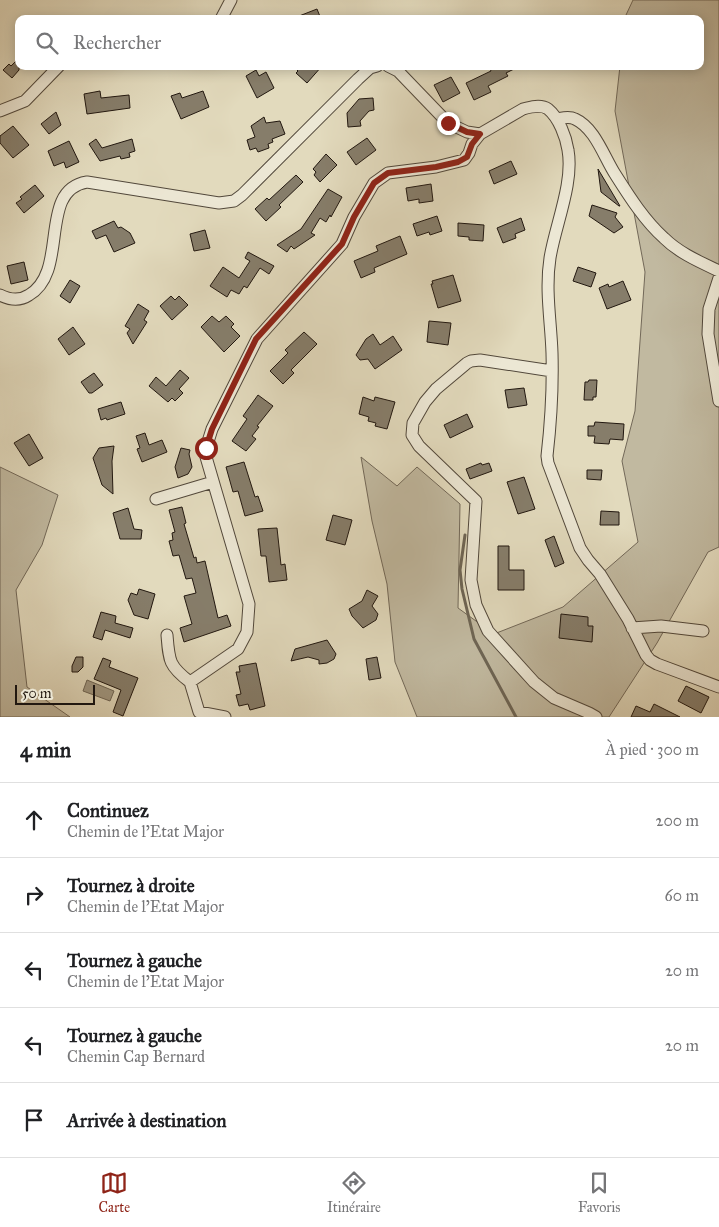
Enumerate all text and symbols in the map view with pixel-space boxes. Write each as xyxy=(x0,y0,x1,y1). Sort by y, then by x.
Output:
search box xyxy=(15,15,704,70)
icon: search xyxy=(33,29,61,57)
text: Rechercher xyxy=(73,31,161,54)
route end xyxy=(437,112,460,135)
route start xyxy=(195,437,218,460)
scale bar xyxy=(15,682,95,705)
text: 50 m xyxy=(22,685,51,702)
text: 4 min xyxy=(20,737,71,763)
text: À pied · 300 m xyxy=(605,740,699,759)
text: Continuez xyxy=(67,799,149,822)
icon: ahead xyxy=(20,806,48,834)
text: 200 m xyxy=(656,811,699,830)
text: Chemin de l'Etat Major xyxy=(67,822,224,841)
text: Tournez à droite xyxy=(67,874,195,897)
icon: right xyxy=(20,881,48,909)
text: 60 m xyxy=(665,886,699,905)
text: Chemin de l'Etat Major xyxy=(67,897,224,916)
text: Tournez à gauche xyxy=(67,949,202,972)
icon: left xyxy=(20,956,48,984)
text: 20 m xyxy=(665,961,699,980)
text: Chemin de l'Etat Major xyxy=(67,972,224,991)
text: Tournez à gauche xyxy=(67,1024,202,1047)
icon: left xyxy=(20,1031,48,1059)
text: 20 m xyxy=(665,1036,699,1055)
text: Chemin Cap Bernard xyxy=(67,1047,205,1066)
icon: arrive xyxy=(20,1106,48,1134)
text: Arrivée à destination xyxy=(67,1109,226,1132)
tab: Carte xyxy=(99,1169,130,1216)
tab: Itinéraire xyxy=(327,1169,381,1216)
tab: Favoris xyxy=(578,1169,620,1216)

